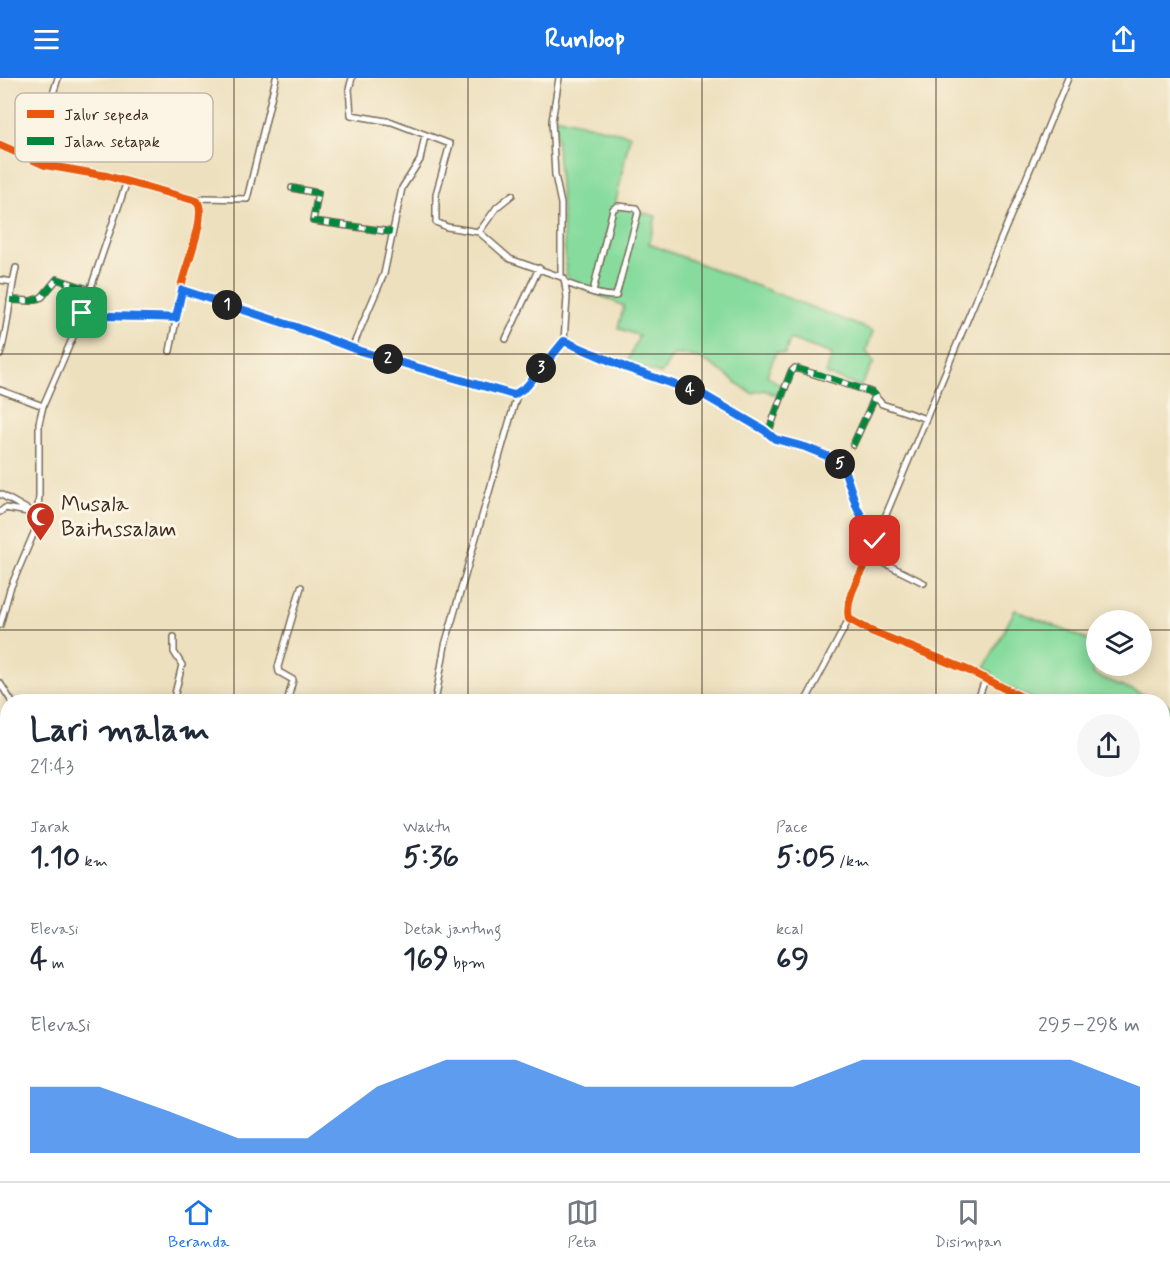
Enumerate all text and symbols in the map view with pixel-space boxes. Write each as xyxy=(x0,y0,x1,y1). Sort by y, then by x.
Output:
text: Runloop xyxy=(545,22,625,57)
icon: menu xyxy=(30,23,63,56)
icon: share xyxy=(1107,23,1140,56)
legend xyxy=(15,93,213,162)
text: Jalur sepeda xyxy=(64,105,149,126)
text: Jalan setapak xyxy=(64,132,160,153)
pin xyxy=(56,287,107,338)
pin: 1 xyxy=(212,290,242,320)
text: 1 xyxy=(223,294,231,315)
icon: arrive xyxy=(65,296,98,329)
pin: 2 xyxy=(373,344,403,374)
text: 2 xyxy=(384,348,392,369)
pin: 3 xyxy=(526,353,556,383)
text: 3 xyxy=(537,357,545,378)
pin: 4 xyxy=(675,375,705,405)
text: 4 xyxy=(685,379,695,400)
pin: 5 xyxy=(825,449,855,479)
text: 5 xyxy=(835,453,845,474)
place label: Musala Baitussalam xyxy=(61,491,176,544)
mosque icon: Musala Baitussalam xyxy=(24,500,56,542)
pin xyxy=(849,515,900,566)
icon: check xyxy=(858,524,891,557)
map controls xyxy=(1086,610,1152,676)
button: layers xyxy=(1086,610,1152,676)
text: Lari malam xyxy=(30,709,210,753)
button: share xyxy=(1077,714,1140,777)
text: 21:43 xyxy=(30,754,74,781)
text: Jarak xyxy=(30,817,69,838)
text: Waktu xyxy=(403,817,450,838)
text: Pace xyxy=(776,817,808,838)
text: 1.10 xyxy=(30,838,80,877)
text: 5:36 xyxy=(403,838,459,877)
text: 5:05 xyxy=(776,838,835,877)
text: km xyxy=(80,851,108,872)
text: /km xyxy=(835,851,869,872)
text: Elevasi xyxy=(30,919,78,940)
text: Detak jantung xyxy=(403,919,502,940)
text: kcal xyxy=(776,919,803,940)
text: 4 xyxy=(30,940,47,979)
text: 169 xyxy=(403,940,449,979)
text: 69 xyxy=(776,940,809,979)
text: m xyxy=(47,953,65,974)
text: bpm xyxy=(449,953,485,974)
text: Elevasi xyxy=(30,1012,90,1039)
text: 295–298 m xyxy=(1038,1012,1140,1039)
tab: Beranda xyxy=(168,1196,229,1253)
tab: Peta xyxy=(566,1196,599,1253)
tab: Disimpan xyxy=(935,1196,1002,1253)

